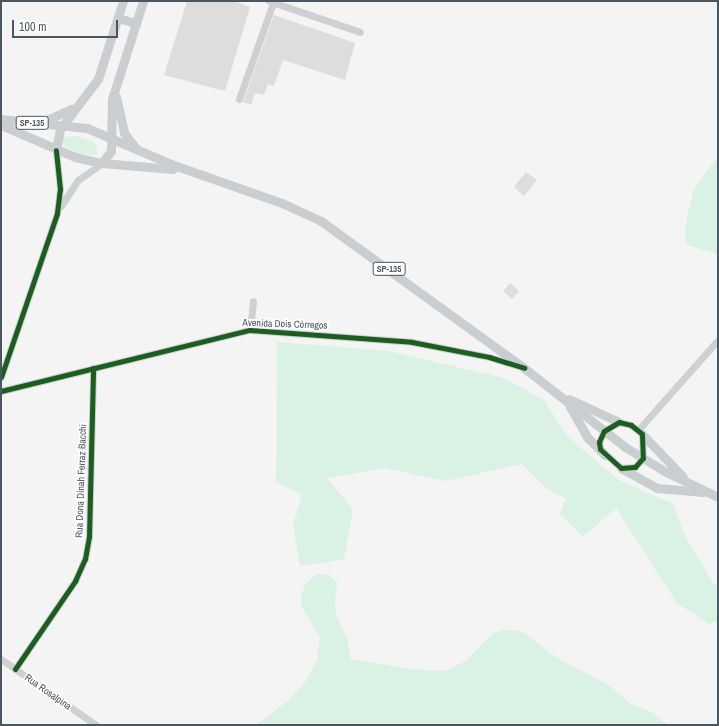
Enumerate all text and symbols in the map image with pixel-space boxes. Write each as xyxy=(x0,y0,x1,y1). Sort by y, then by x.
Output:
scale bar xyxy=(14,12,120,38)
text: 100 m xyxy=(19,19,46,35)
road number: SP-135 xyxy=(15,116,49,130)
road number: SP-135 xyxy=(372,262,406,276)
street label: Avenida Dois Córregos xyxy=(242,317,328,331)
street label: Rua Dona Dinah Ferraz Bacchi xyxy=(73,424,89,538)
street label: Rua Rosalpina xyxy=(22,672,74,712)

